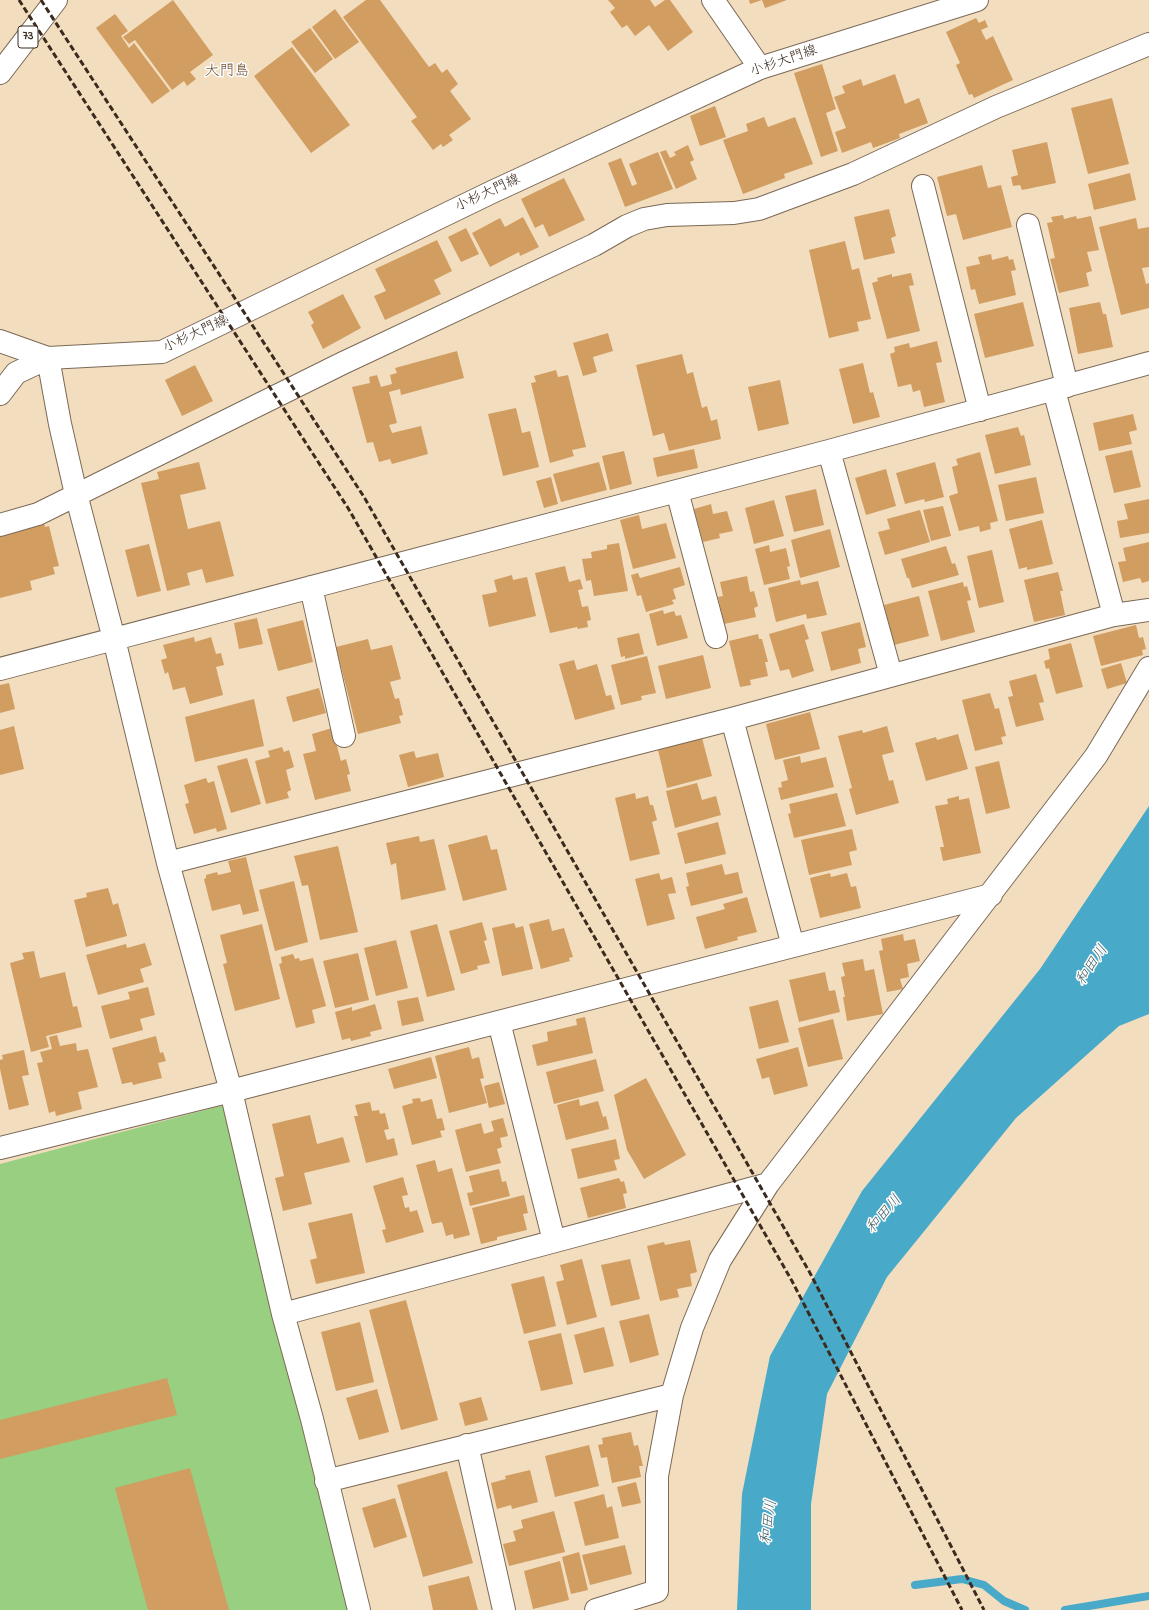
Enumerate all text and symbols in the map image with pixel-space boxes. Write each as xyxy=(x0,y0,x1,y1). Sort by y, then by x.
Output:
road number: 73 xyxy=(18,26,38,48)
street label: 小杉大門線 xyxy=(748,43,820,81)
district label: 大門島 xyxy=(205,64,249,82)
street label: 小杉大門線 xyxy=(453,172,523,216)
street label: 小杉大門線 xyxy=(161,313,231,357)
water label: 和田川 xyxy=(1073,942,1113,990)
water label: 和田川 xyxy=(863,1192,907,1238)
water label: 和田川 xyxy=(758,1498,782,1546)

